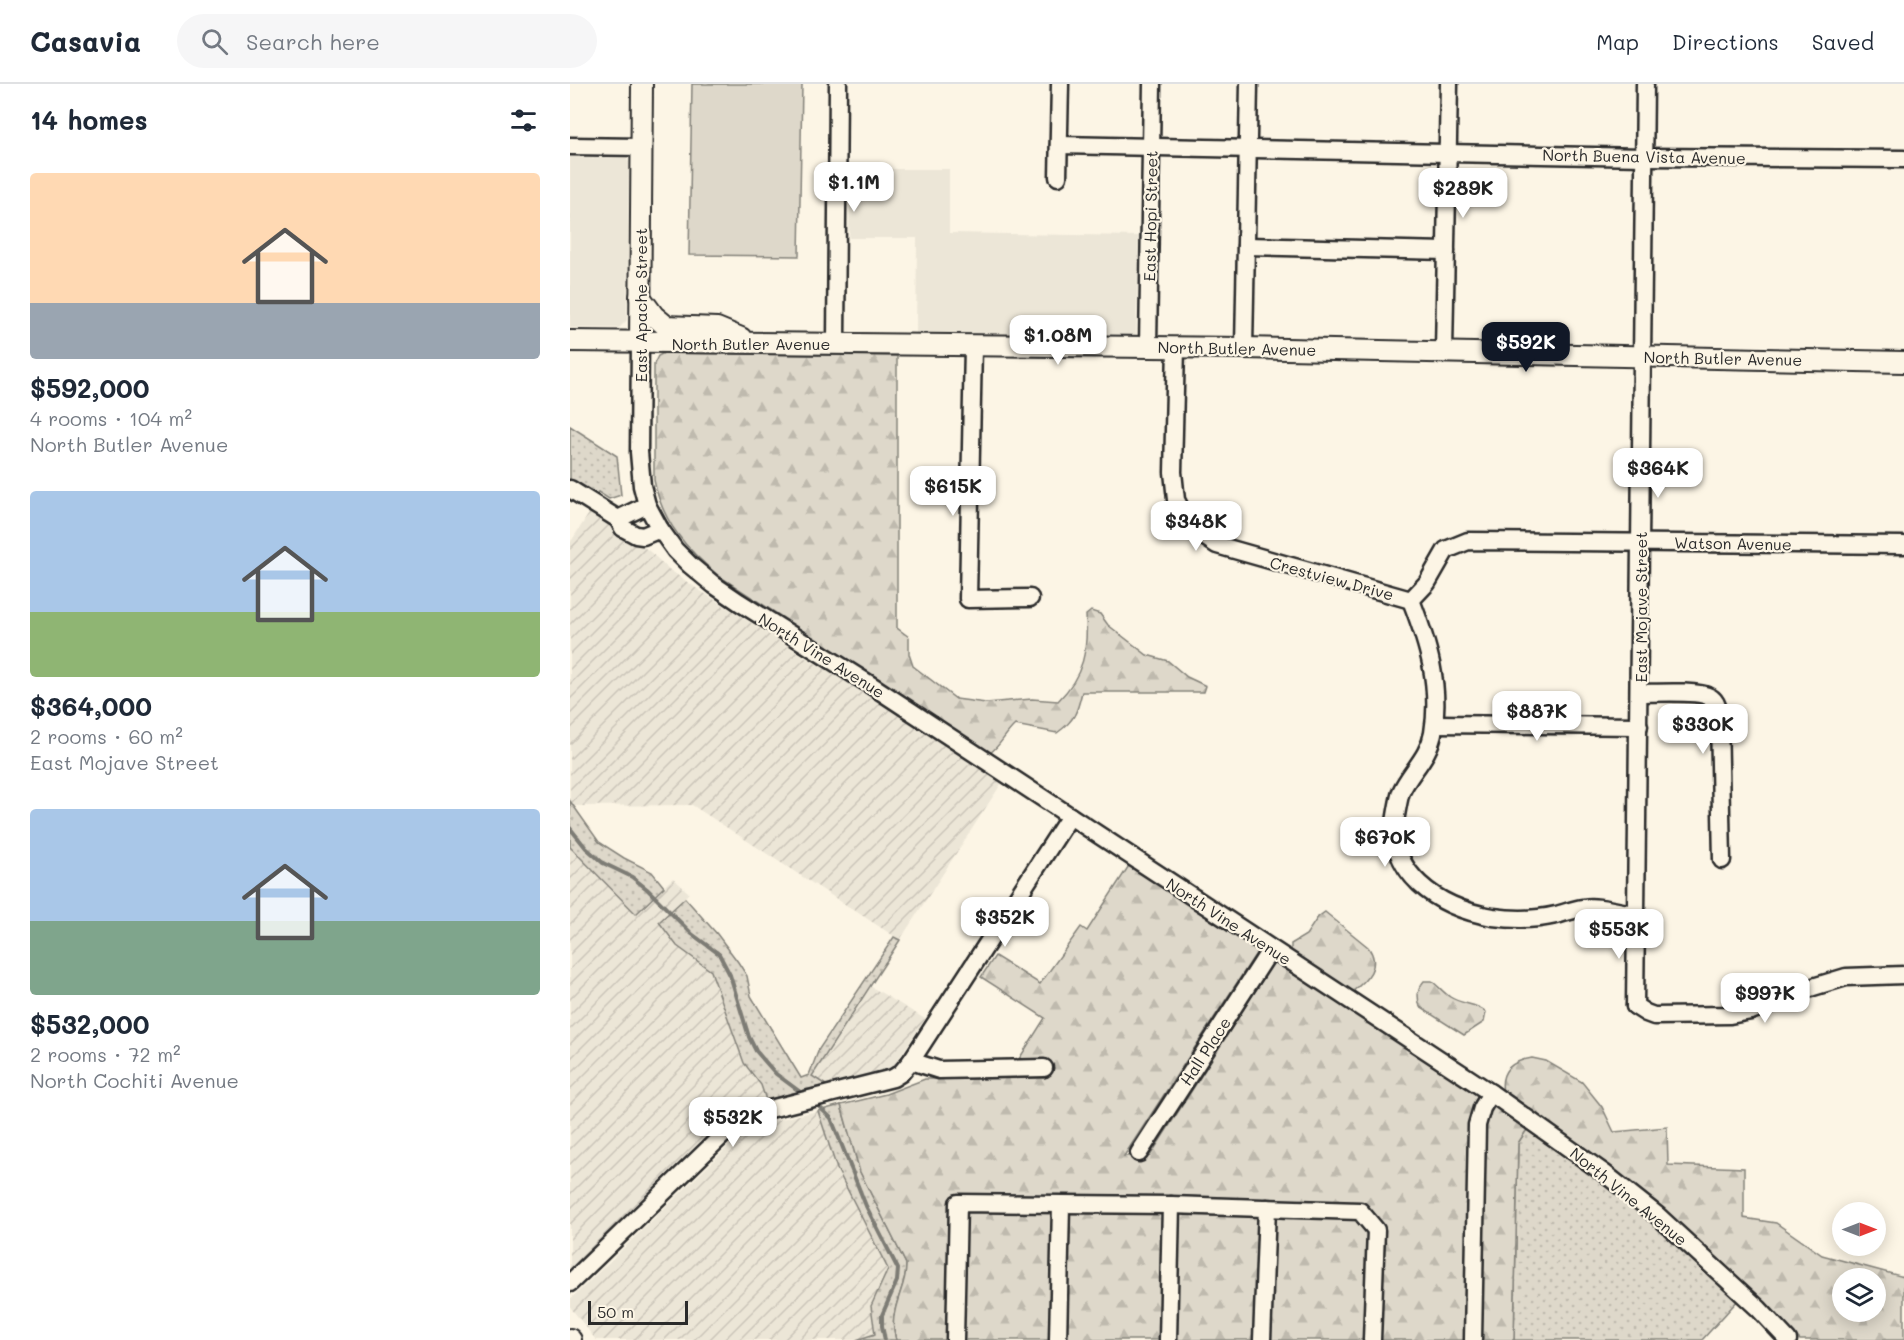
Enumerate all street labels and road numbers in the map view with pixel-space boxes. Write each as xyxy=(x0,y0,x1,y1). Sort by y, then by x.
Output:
street label: North Buena Vista Avenue xyxy=(1542,144,1746,168)
street label: East Hopi Street xyxy=(1138,150,1162,282)
street label: East Apache Street xyxy=(630,228,651,382)
street label: North Butler Avenue xyxy=(672,333,830,354)
street label: North Butler Avenue xyxy=(1157,336,1317,360)
street label: North Butler Avenue xyxy=(1643,346,1803,370)
street label: East Mojave Street xyxy=(1630,531,1651,683)
street label: Watson Avenue xyxy=(1674,531,1792,555)
street label: Crestview Drive xyxy=(1268,551,1396,605)
street label: North Vine Avenue xyxy=(755,608,889,702)
street label: North Vine Avenue xyxy=(1162,873,1296,969)
street label: Hall Place xyxy=(1175,1013,1235,1089)
street label: North Vine Avenue xyxy=(1566,1142,1692,1250)

